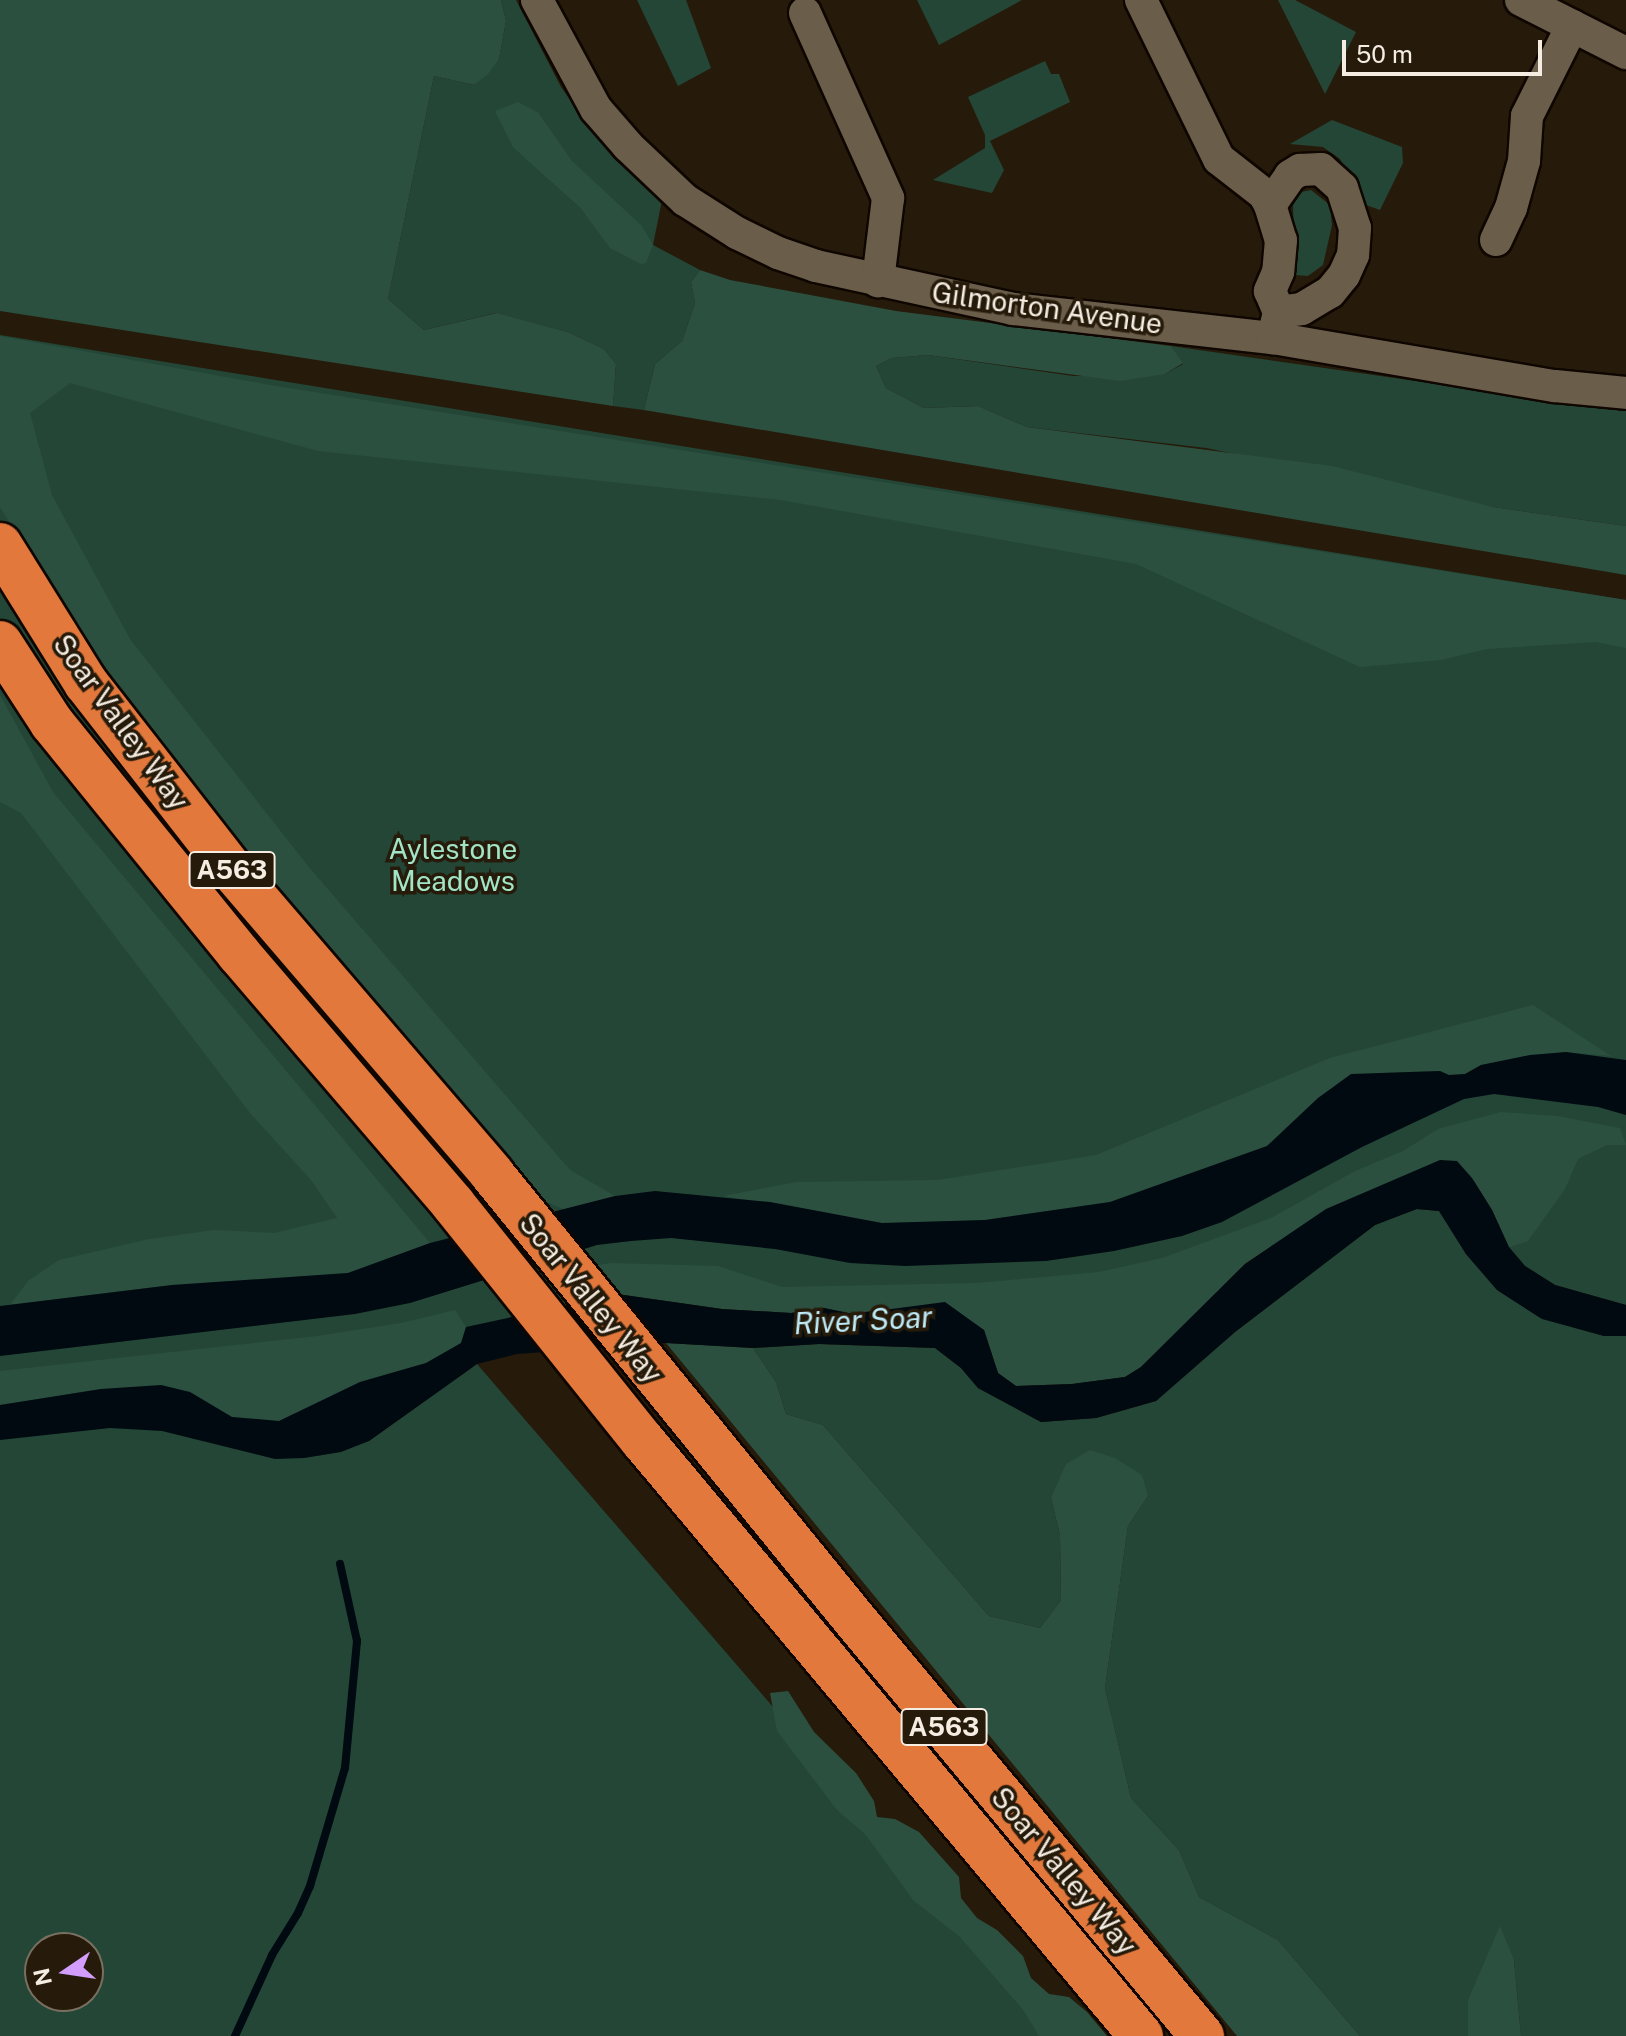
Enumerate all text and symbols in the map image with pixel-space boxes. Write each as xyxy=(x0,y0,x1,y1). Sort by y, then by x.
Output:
scale bar xyxy=(1346,24,1546,74)
text: 50 m xyxy=(1356,40,1413,68)
street label: Gilmorton Avenue xyxy=(930,275,1164,341)
street label: Soar Valley Way xyxy=(46,627,196,817)
park label: Aylestone Meadows xyxy=(389,832,517,898)
road number: A563 xyxy=(188,848,276,892)
street label: Soar Valley Way xyxy=(512,1206,670,1390)
water label: River Soar xyxy=(793,1298,933,1342)
road number: A563 xyxy=(900,1705,988,1749)
street label: Soar Valley Way xyxy=(984,1780,1144,1962)
north arrow xyxy=(24,1932,104,2012)
text: N xyxy=(28,1966,57,1988)

